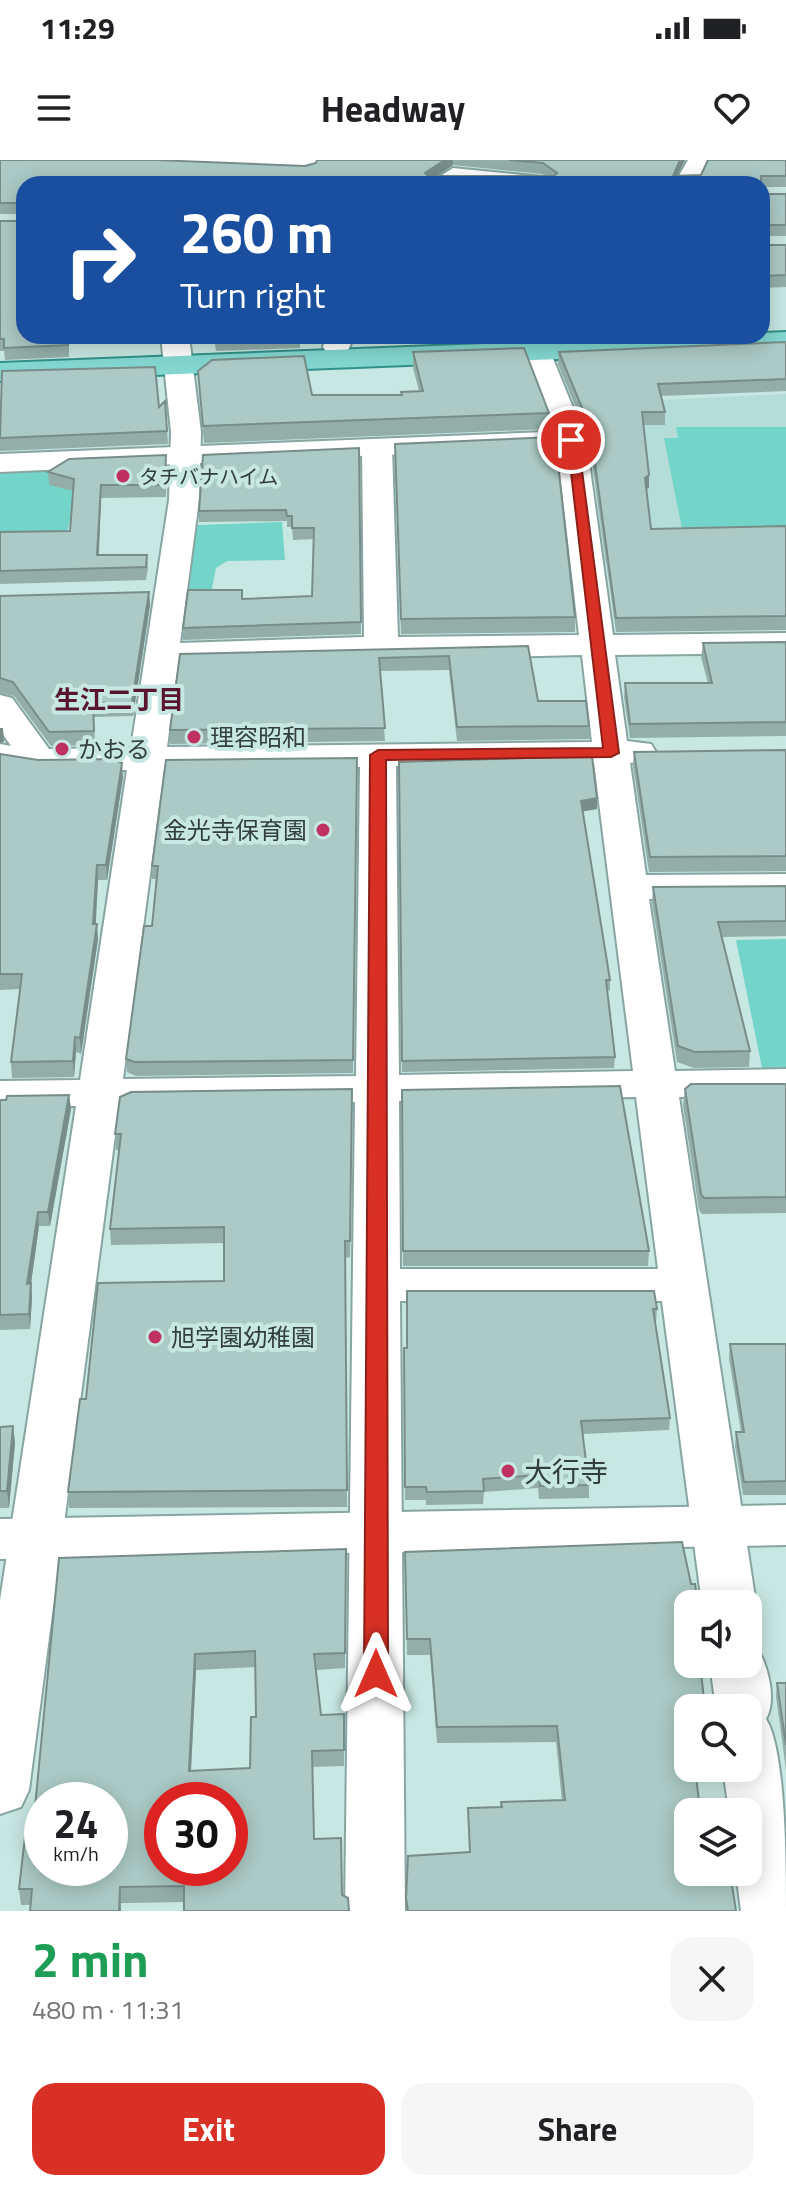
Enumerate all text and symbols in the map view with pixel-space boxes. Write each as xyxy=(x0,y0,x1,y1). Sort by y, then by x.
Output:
text: 11:29 xyxy=(40,5,115,51)
text: Headway xyxy=(321,81,465,136)
icon: menu xyxy=(32,86,76,130)
icon: heart xyxy=(710,86,754,130)
text: 260 m xyxy=(180,190,333,275)
icon: right xyxy=(48,208,152,312)
text: Turn right xyxy=(180,267,325,322)
pin xyxy=(537,406,605,474)
icon: arrive xyxy=(549,418,593,462)
place label: タチバナハイム xyxy=(139,461,278,492)
marker: タチバナハイム xyxy=(114,467,132,485)
district label: 生江二丁目 xyxy=(54,680,184,719)
place label: 理容昭和 xyxy=(210,719,306,755)
marker: 理容昭和 xyxy=(185,728,203,746)
place label: かおる xyxy=(78,731,150,767)
marker: かおる xyxy=(53,740,71,758)
place label: 金光寺保育園 xyxy=(163,812,307,848)
marker: 金光寺保育園 xyxy=(314,821,332,839)
place label: 旭学園幼稚園 xyxy=(171,1319,315,1355)
marker: 旭学園幼稚園 xyxy=(146,1328,164,1346)
place label: 大行寺 xyxy=(524,1450,608,1493)
marker: 大行寺 xyxy=(499,1462,517,1480)
map controls xyxy=(674,1590,762,1886)
button: sound xyxy=(674,1590,762,1678)
position arrow xyxy=(334,1632,418,1716)
button: search xyxy=(674,1694,762,1782)
speed limit sign: 30 xyxy=(144,1782,248,1886)
text: 24 xyxy=(54,1793,98,1854)
button: layers xyxy=(674,1798,762,1886)
text: km/h xyxy=(53,1838,99,1869)
text: 2 min xyxy=(32,1923,149,1996)
button: close xyxy=(670,1937,754,2021)
text: 480 m · 11:31 xyxy=(32,1990,184,2029)
button: Exit xyxy=(32,2083,385,2175)
button: Share xyxy=(401,2083,754,2175)

